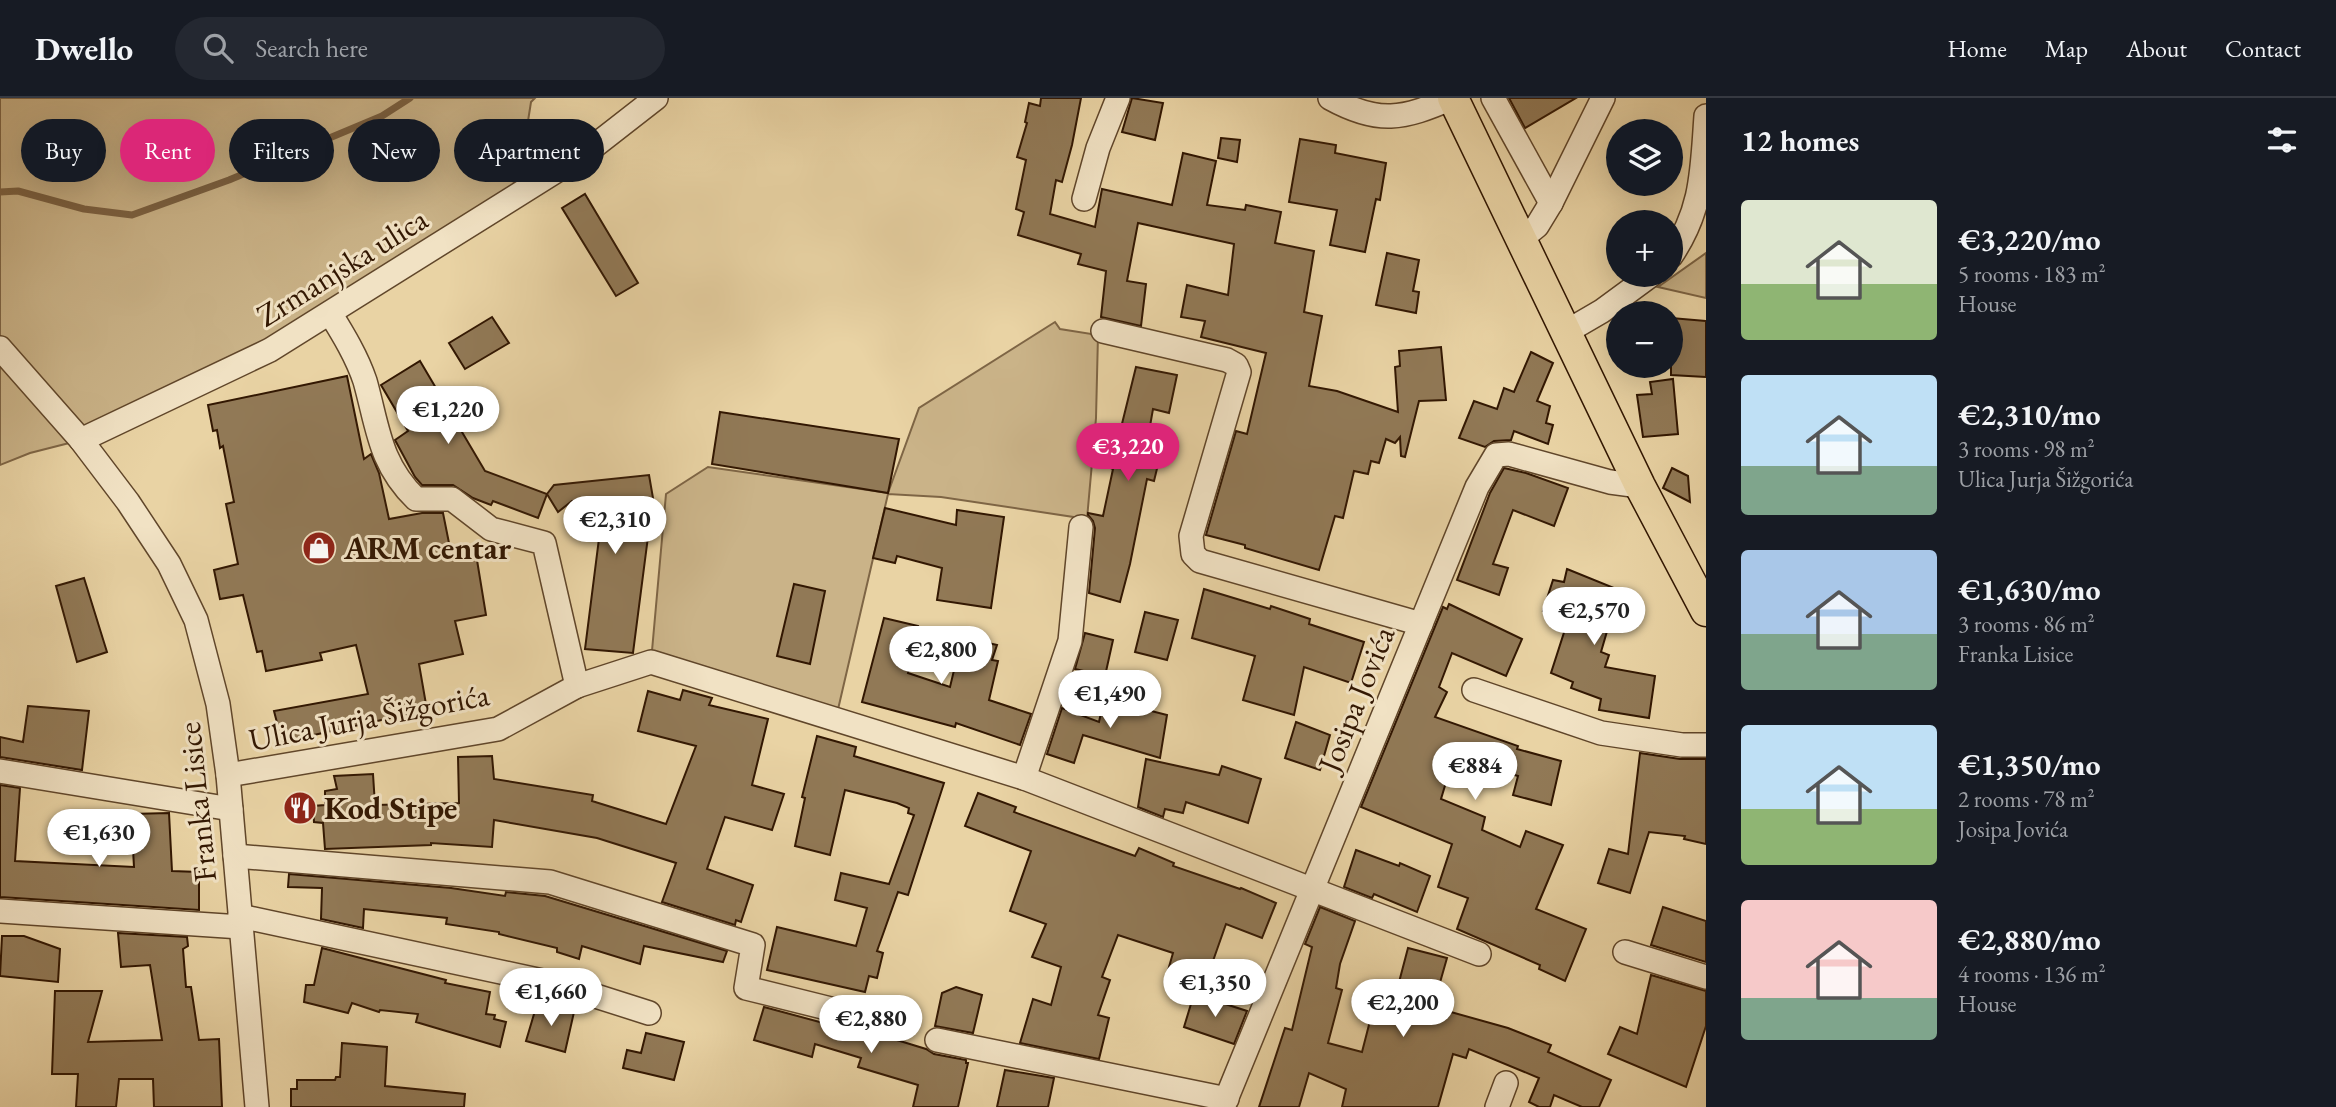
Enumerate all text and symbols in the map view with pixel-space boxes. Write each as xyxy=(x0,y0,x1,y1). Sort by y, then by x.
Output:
search box xyxy=(175,17,665,80)
text: Dwello xyxy=(35,27,133,70)
icon: search xyxy=(199,29,237,67)
text: Search here xyxy=(255,31,368,65)
text: Home xyxy=(1947,33,2007,64)
text: Map xyxy=(2045,33,2088,64)
text: About xyxy=(2126,33,2187,64)
text: Contact xyxy=(2225,33,2301,64)
chip: Buy xyxy=(21,119,106,182)
chip: Rent xyxy=(120,119,215,182)
chip: Filters xyxy=(229,119,334,182)
chip: New xyxy=(348,119,440,182)
chip: Apartment xyxy=(454,119,604,182)
map controls xyxy=(1606,119,1683,378)
button: layers xyxy=(1606,119,1683,196)
text: 12 homes xyxy=(1741,121,1859,160)
icon: filters xyxy=(2263,121,2301,159)
street label: Zrmanjska ulica xyxy=(249,198,436,336)
button: + xyxy=(1606,210,1683,287)
text: €3,220/mo xyxy=(1958,220,2101,259)
icon: home xyxy=(1797,228,1881,312)
text: 5 rooms · 183 m² xyxy=(1958,259,2106,289)
text: House xyxy=(1958,289,2017,319)
button: − xyxy=(1606,301,1683,378)
pin: €1,220 xyxy=(391,386,505,446)
text: €1,220 xyxy=(412,394,484,424)
text: €2,310/mo xyxy=(1958,395,2101,434)
icon: home xyxy=(1797,403,1881,487)
pin: €3,220 xyxy=(1071,424,1185,483)
text: €3,220 xyxy=(1092,431,1164,461)
text: 3 rooms · 98 m² xyxy=(1958,434,2095,464)
text: Ulica Jurja Šižgorića xyxy=(1958,464,2133,494)
pin: €2,310 xyxy=(558,496,672,556)
text: €2,310 xyxy=(579,504,651,534)
place label: ARM centar xyxy=(343,527,512,569)
shop icon: ARM centar xyxy=(300,529,338,567)
text: €1,630/mo xyxy=(1958,570,2101,609)
icon: home xyxy=(1797,578,1881,662)
pin: €2,570 xyxy=(1537,588,1651,647)
text: €2,570 xyxy=(1558,595,1630,625)
text: 3 rooms · 86 m² xyxy=(1958,609,2095,639)
street label: Josipa Jovića xyxy=(1307,620,1404,781)
pin: €2,800 xyxy=(884,626,998,686)
text: €2,800 xyxy=(905,634,977,664)
text: Franka Lisice xyxy=(1958,639,2073,669)
pin: €1,490 xyxy=(1053,670,1167,730)
street label: Ulica Jurja Šižgorića xyxy=(245,673,493,761)
text: €1,490 xyxy=(1074,678,1146,708)
street label: Franka Lisice xyxy=(168,720,226,884)
pin: €884 xyxy=(1434,742,1516,802)
text: €1,350/mo xyxy=(1958,745,2101,784)
text: €884 xyxy=(1448,750,1502,780)
icon: home xyxy=(1797,753,1881,837)
text: 2 rooms · 78 m² xyxy=(1958,784,2095,814)
place label: Kod Stipe xyxy=(324,787,457,829)
restaurant icon: Kod Stipe xyxy=(281,789,319,827)
pin: €1,630 xyxy=(42,810,156,869)
text: Josipa Jovića xyxy=(1958,814,2068,844)
text: €1,630 xyxy=(63,817,135,847)
text: €2,880/mo xyxy=(1958,920,2101,959)
icon: home xyxy=(1797,928,1881,1012)
text: 4 rooms · 136 m² xyxy=(1958,959,2106,989)
pin: €1,350 xyxy=(1158,960,1272,1019)
text: €1,350 xyxy=(1179,967,1251,997)
pin: €1,660 xyxy=(494,968,608,1028)
text: €1,660 xyxy=(515,976,587,1006)
pin: €2,200 xyxy=(1346,979,1460,1039)
text: €2,200 xyxy=(1367,987,1439,1017)
text: House xyxy=(1958,989,2017,1019)
pin: €2,880 xyxy=(814,996,928,1055)
text: €2,880 xyxy=(835,1003,907,1033)

